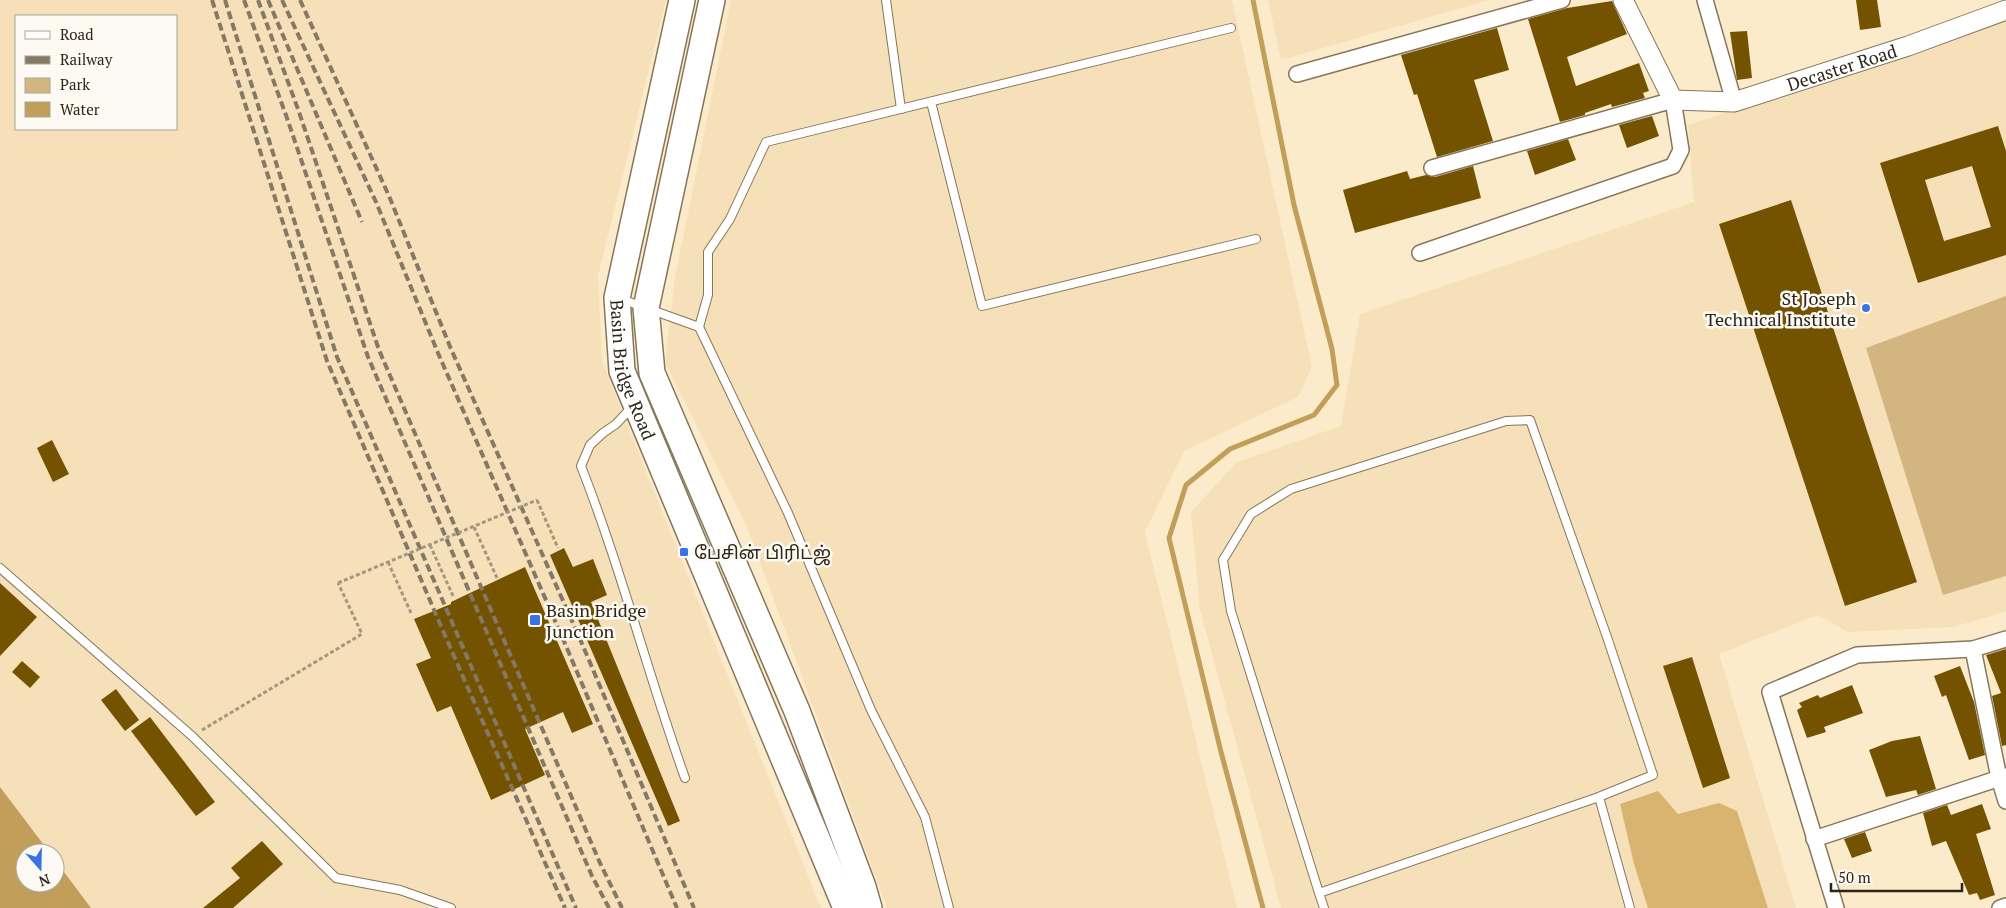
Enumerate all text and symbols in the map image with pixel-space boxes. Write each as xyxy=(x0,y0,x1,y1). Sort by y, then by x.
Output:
legend xyxy=(15,15,178,130)
text: Road xyxy=(60,24,93,44)
street label: Decaster Road xyxy=(1784,38,1900,96)
text: Railway xyxy=(60,49,113,69)
text: Park xyxy=(60,74,90,94)
text: Water xyxy=(60,99,100,119)
place label: St Joseph Technical Institute xyxy=(1705,286,1856,331)
street label: Basin Bridge Road xyxy=(605,299,661,443)
marker: St Joseph Technical Institute xyxy=(1860,302,1872,314)
place label: பேசின் பிரிட்ஜ் xyxy=(694,540,831,566)
marker: பேசின் பிரிட்ஜ் xyxy=(678,546,690,558)
place label: Basin Bridge Junction xyxy=(546,598,646,643)
marker: Basin Bridge Junction xyxy=(528,613,542,627)
north arrow xyxy=(15,843,65,893)
scale bar xyxy=(1831,860,1962,892)
text: 50 m xyxy=(1838,867,1871,887)
text: N xyxy=(36,870,53,892)

